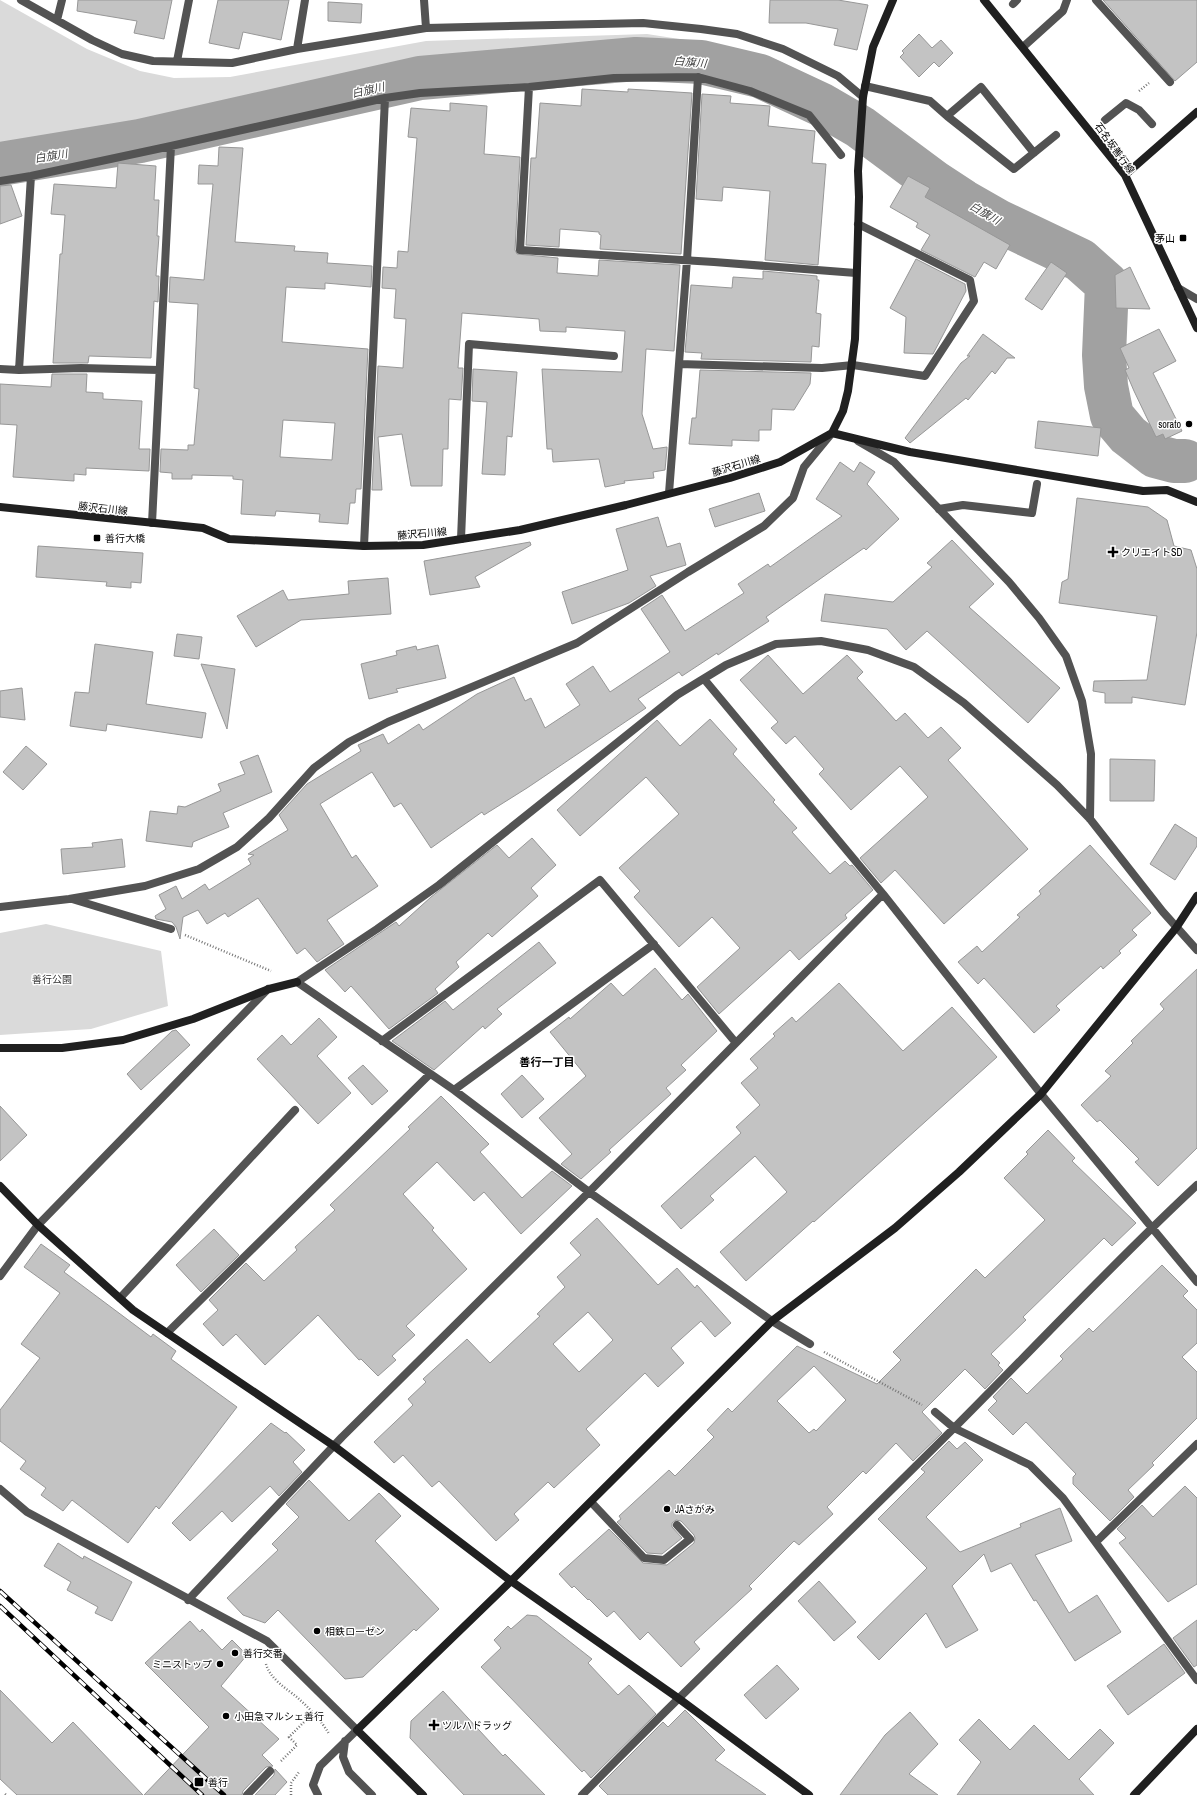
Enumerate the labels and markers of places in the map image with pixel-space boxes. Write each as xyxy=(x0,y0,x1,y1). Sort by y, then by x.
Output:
place label: 茅山 xyxy=(1155,232,1175,245)
marker: 茅山 xyxy=(1178,233,1188,243)
place label: sorato xyxy=(1158,418,1181,431)
marker: sorato xyxy=(1184,419,1194,429)
place label: 善行大橋 xyxy=(105,532,145,545)
marker: 善行大橋 xyxy=(92,533,102,543)
place label: クリエイトSD xyxy=(1121,546,1182,559)
marker: クリエイトSD xyxy=(1108,547,1118,557)
place label: JAさがみ xyxy=(675,1503,715,1516)
marker: JAさがみ xyxy=(662,1504,672,1514)
place label: 相鉄ローゼン xyxy=(325,1625,385,1638)
marker: 相鉄ローゼン xyxy=(312,1626,322,1636)
place label: 善行交番 xyxy=(243,1647,283,1660)
marker: 善行交番 xyxy=(230,1648,240,1658)
place label: ミニストップ xyxy=(152,1658,212,1671)
marker: ミニストップ xyxy=(215,1659,225,1669)
place label: 小田急マルシェ善行 xyxy=(234,1710,324,1723)
marker: 小田急マルシェ善行 xyxy=(221,1711,231,1721)
place label: ツルハドラッグ xyxy=(442,1719,512,1732)
marker: ツルハドラッグ xyxy=(429,1720,439,1730)
marker: 善行 xyxy=(193,1776,205,1788)
place label: 善行 xyxy=(208,1776,228,1789)

